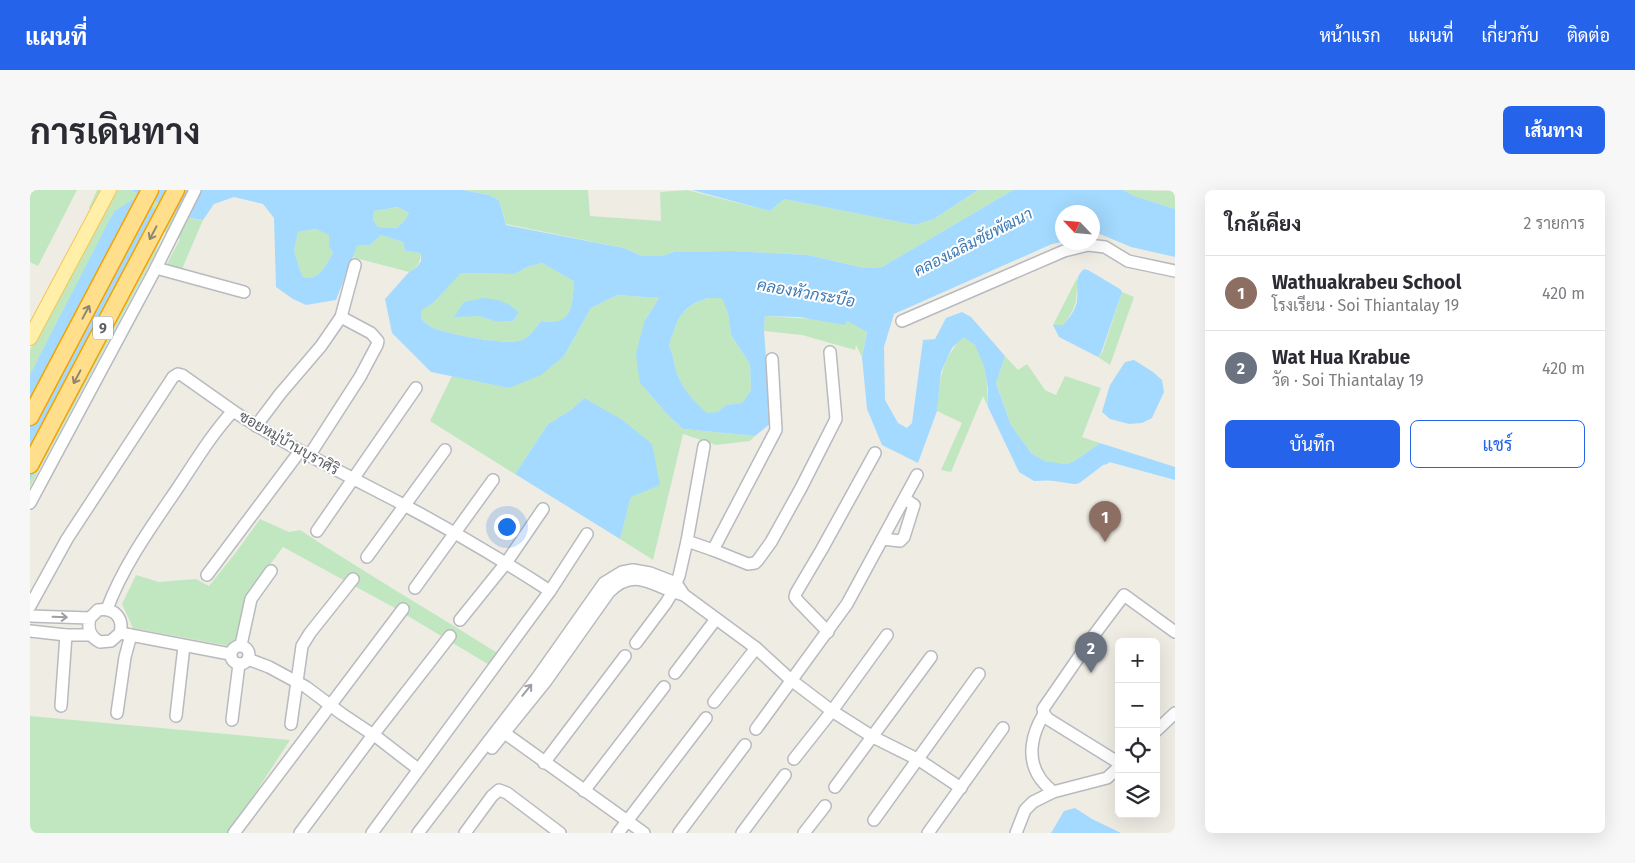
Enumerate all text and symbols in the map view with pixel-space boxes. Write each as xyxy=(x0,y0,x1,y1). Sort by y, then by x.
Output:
text: แผนที่ xyxy=(25,23,87,51)
text: หน้าแรก xyxy=(1319,25,1381,47)
text: แผนที่ xyxy=(1409,25,1453,47)
text: เกี่ยวกับ xyxy=(1481,25,1539,47)
text: ติดต่อ xyxy=(1567,25,1610,47)
button: เส้นทาง xyxy=(1503,106,1605,154)
text: การเดินทาง xyxy=(30,111,200,153)
water label: คลองเฉลิมชัยพัฒนา xyxy=(910,203,1036,280)
north arrow xyxy=(1055,205,1100,250)
text: ใกล้เคียง xyxy=(1225,211,1301,237)
text: 2 รายการ xyxy=(1523,214,1585,233)
one-way arrow xyxy=(148,225,157,240)
text: Wathuakrabeu School xyxy=(1272,271,1461,294)
water label: คลองหัวกระบือ xyxy=(756,273,857,311)
text: 1 xyxy=(1237,284,1245,303)
text: 420 m xyxy=(1542,284,1585,303)
text: โรงเรียน · Soi Thiantalay 19 xyxy=(1272,296,1459,315)
one-way arrow xyxy=(82,305,91,320)
road number: 9 xyxy=(93,316,113,340)
text: Wat Hua Krabue xyxy=(1272,346,1410,369)
text: 2 xyxy=(1237,359,1245,378)
text: 420 m xyxy=(1542,359,1585,378)
one-way arrow xyxy=(72,369,82,384)
text: วัด · Soi Thiantalay 19 xyxy=(1272,371,1424,390)
street label: ซอยหมู่บ้านบุราศิริ xyxy=(235,406,343,481)
button: บันทึก xyxy=(1225,420,1400,468)
button: แชร์ xyxy=(1410,420,1585,468)
pin: 1 xyxy=(1089,501,1121,542)
your location xyxy=(494,514,520,540)
one-way arrow xyxy=(52,613,68,622)
pin: 2 xyxy=(1075,632,1107,673)
map controls xyxy=(1115,638,1160,818)
button: + xyxy=(1115,638,1160,683)
one-way arrow xyxy=(522,683,533,696)
button: − xyxy=(1115,683,1160,728)
button: locate xyxy=(1115,728,1160,773)
button: layers xyxy=(1115,773,1160,818)

